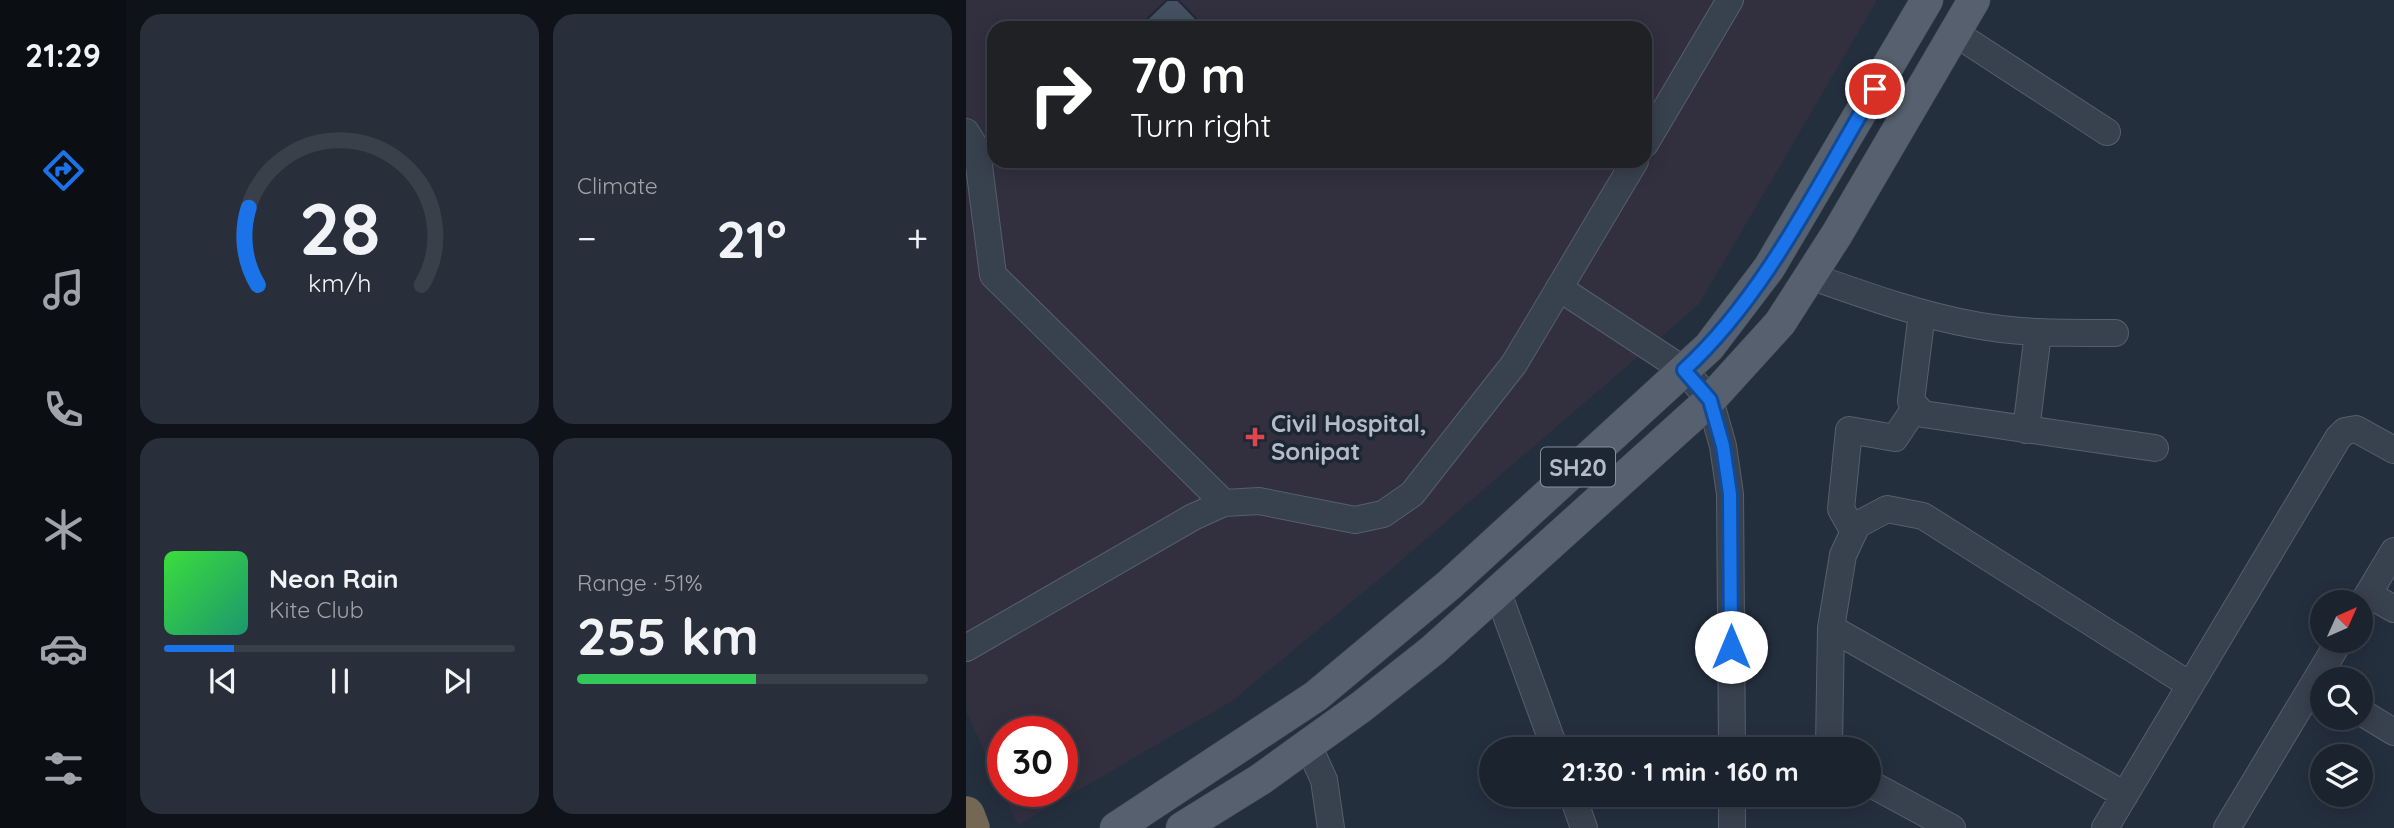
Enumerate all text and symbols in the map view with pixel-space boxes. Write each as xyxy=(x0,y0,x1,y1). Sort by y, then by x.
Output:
text: 21:29 xyxy=(25,35,101,75)
text: 70 m xyxy=(1130,44,1246,105)
icon: right xyxy=(1015,49,1106,140)
pin xyxy=(1845,59,1905,119)
icon: arrive xyxy=(1856,70,1894,108)
text: Turn right xyxy=(1130,105,1271,145)
icon: directions xyxy=(39,146,88,195)
text: Climate xyxy=(577,171,658,200)
text: 28 xyxy=(299,182,380,273)
text: 21° xyxy=(717,206,787,271)
text: − xyxy=(577,214,597,262)
text: + xyxy=(907,214,928,262)
icon: music xyxy=(39,265,88,314)
text: km/h xyxy=(308,267,371,298)
icon: phone xyxy=(39,385,88,434)
place label: Civil Hospital, Sonipat xyxy=(1271,408,1427,466)
marker: Civil Hospital, Sonipat xyxy=(1245,427,1265,447)
road number: SH20 xyxy=(1541,447,1615,486)
icon: climate xyxy=(39,505,88,554)
text: Neon Rain xyxy=(269,562,398,595)
text: Range · 51% xyxy=(577,568,703,597)
north arrow xyxy=(2310,590,2373,653)
map controls xyxy=(2310,590,2373,807)
text: Kite Club xyxy=(269,595,364,624)
text: 255 km xyxy=(577,603,759,668)
position arrow xyxy=(1694,610,1768,684)
icon: car xyxy=(39,624,88,673)
icon: previous xyxy=(204,662,242,700)
icon: pause xyxy=(321,662,359,700)
icon: next xyxy=(438,662,476,700)
button: search xyxy=(2310,667,2373,730)
speed limit sign: 30 xyxy=(987,716,1078,807)
icon: filters xyxy=(39,744,88,793)
button: layers xyxy=(2310,744,2373,807)
text: 21:30 · 1 min · 160 m xyxy=(1561,755,1799,788)

